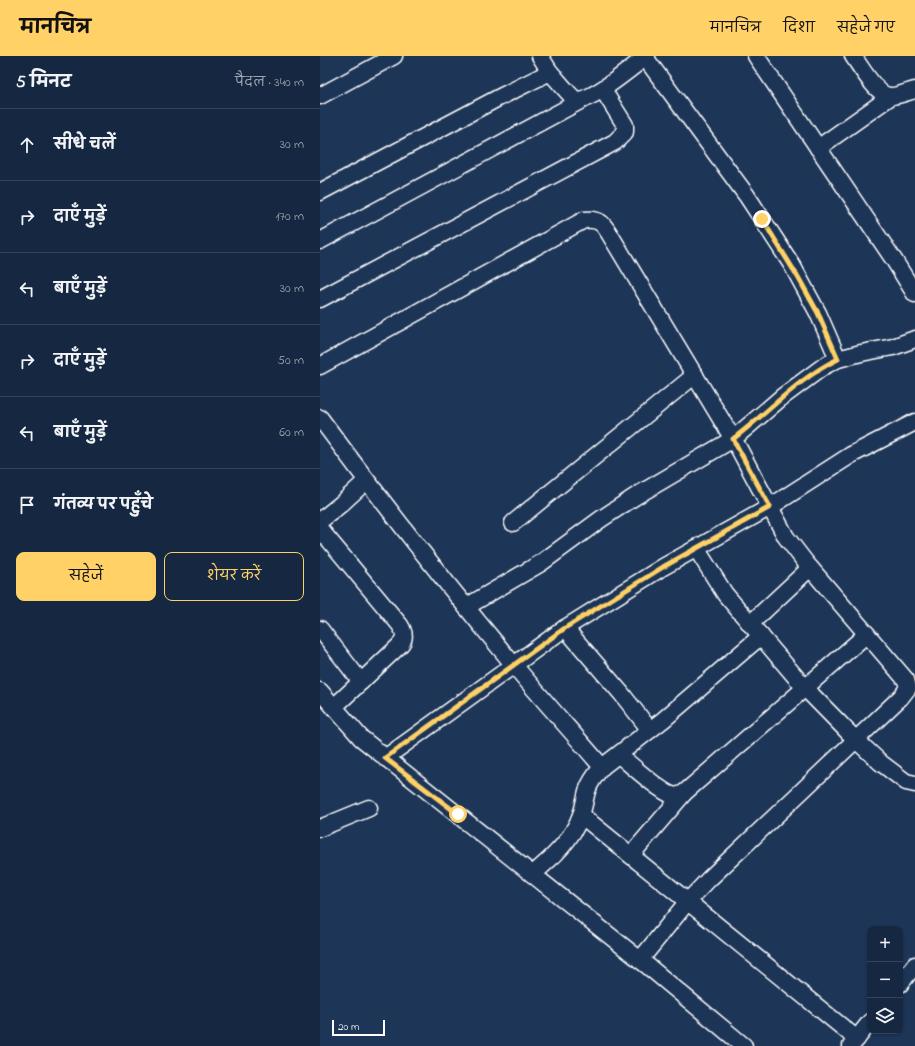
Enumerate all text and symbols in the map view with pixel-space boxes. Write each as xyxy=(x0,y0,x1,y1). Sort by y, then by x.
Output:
text: मानचित्र xyxy=(20,15,91,42)
text: मानचित्र xyxy=(710,18,761,39)
text: दिशा xyxy=(783,18,815,39)
text: सहेजे गए xyxy=(837,18,895,39)
text: 5 मिनट xyxy=(16,70,71,95)
text: पैदल · 340 m xyxy=(235,73,304,92)
icon: ahead xyxy=(16,134,38,156)
text: सीधे चलें xyxy=(54,134,115,156)
text: 30 m xyxy=(280,135,304,154)
icon: right xyxy=(16,206,38,228)
text: दाएँ मुड़ें xyxy=(54,206,106,228)
text: 170 m xyxy=(276,207,304,226)
route end xyxy=(753,210,771,228)
icon: left xyxy=(16,278,38,300)
text: बाएँ मुड़ें xyxy=(54,278,107,300)
text: 30 m xyxy=(280,279,304,298)
icon: right xyxy=(16,350,38,372)
text: दाएँ मुड़ें xyxy=(54,350,106,372)
text: 50 m xyxy=(278,351,304,370)
icon: left xyxy=(16,422,38,444)
text: बाएँ मुड़ें xyxy=(54,422,107,444)
text: 60 m xyxy=(279,423,304,442)
icon: arrive xyxy=(16,494,38,516)
text: गंतव्य पर पहुँचे xyxy=(54,494,153,516)
button: सहेजें xyxy=(16,552,156,601)
button: शेयर करें xyxy=(164,552,304,601)
route start xyxy=(449,805,467,823)
map controls xyxy=(867,926,903,1034)
button: + xyxy=(867,926,903,962)
button: − xyxy=(867,962,903,998)
button: layers xyxy=(867,998,903,1034)
scale bar xyxy=(332,1018,385,1037)
text: 20 m xyxy=(338,1019,360,1035)

